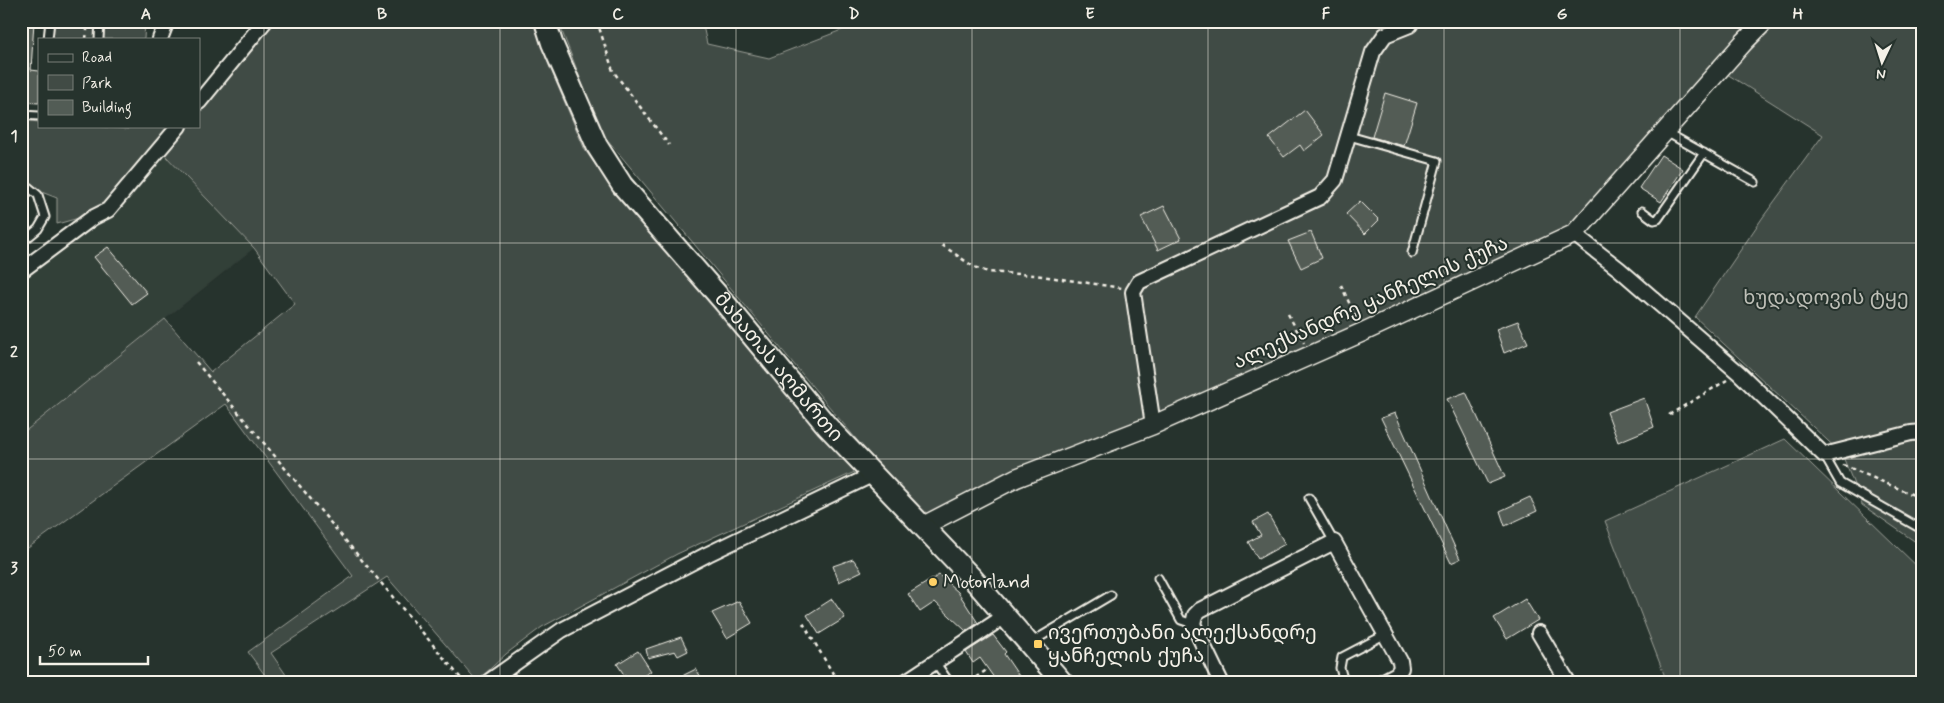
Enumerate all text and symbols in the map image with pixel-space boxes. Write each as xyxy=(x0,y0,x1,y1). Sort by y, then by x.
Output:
text: A xyxy=(141,4,151,25)
text: B xyxy=(377,4,387,25)
text: C xyxy=(612,4,624,25)
text: D xyxy=(848,4,860,25)
text: E xyxy=(1085,4,1095,25)
text: F xyxy=(1322,4,1331,25)
text: G xyxy=(1557,4,1568,25)
text: H xyxy=(1793,4,1804,25)
legend xyxy=(38,38,200,128)
north arrow xyxy=(1856,38,1906,88)
text: Road xyxy=(82,48,112,68)
text: N xyxy=(1876,65,1886,83)
text: Park xyxy=(82,74,112,94)
text: Building xyxy=(82,98,132,119)
text: 1 xyxy=(10,126,18,147)
street label: ალექსანდრე ყანჩელის ქუჩა xyxy=(1229,230,1513,376)
park label: ხუდადოვის ტყე xyxy=(1743,285,1909,312)
street label: მახათას აღმართი xyxy=(708,286,849,448)
text: 2 xyxy=(10,342,18,363)
text: 3 xyxy=(10,558,18,579)
place label: Motorland xyxy=(943,569,1030,596)
marker: Motorland xyxy=(927,576,939,588)
place label: ივერთუბანი ალექსანდრე ყანჩელის ქუჩა xyxy=(1048,620,1317,670)
scale bar xyxy=(40,633,148,665)
marker: ივერთუბანი ალექსანდრე ყანჩელის ქუჩა xyxy=(1032,638,1044,650)
text: 50 m xyxy=(48,642,82,662)

